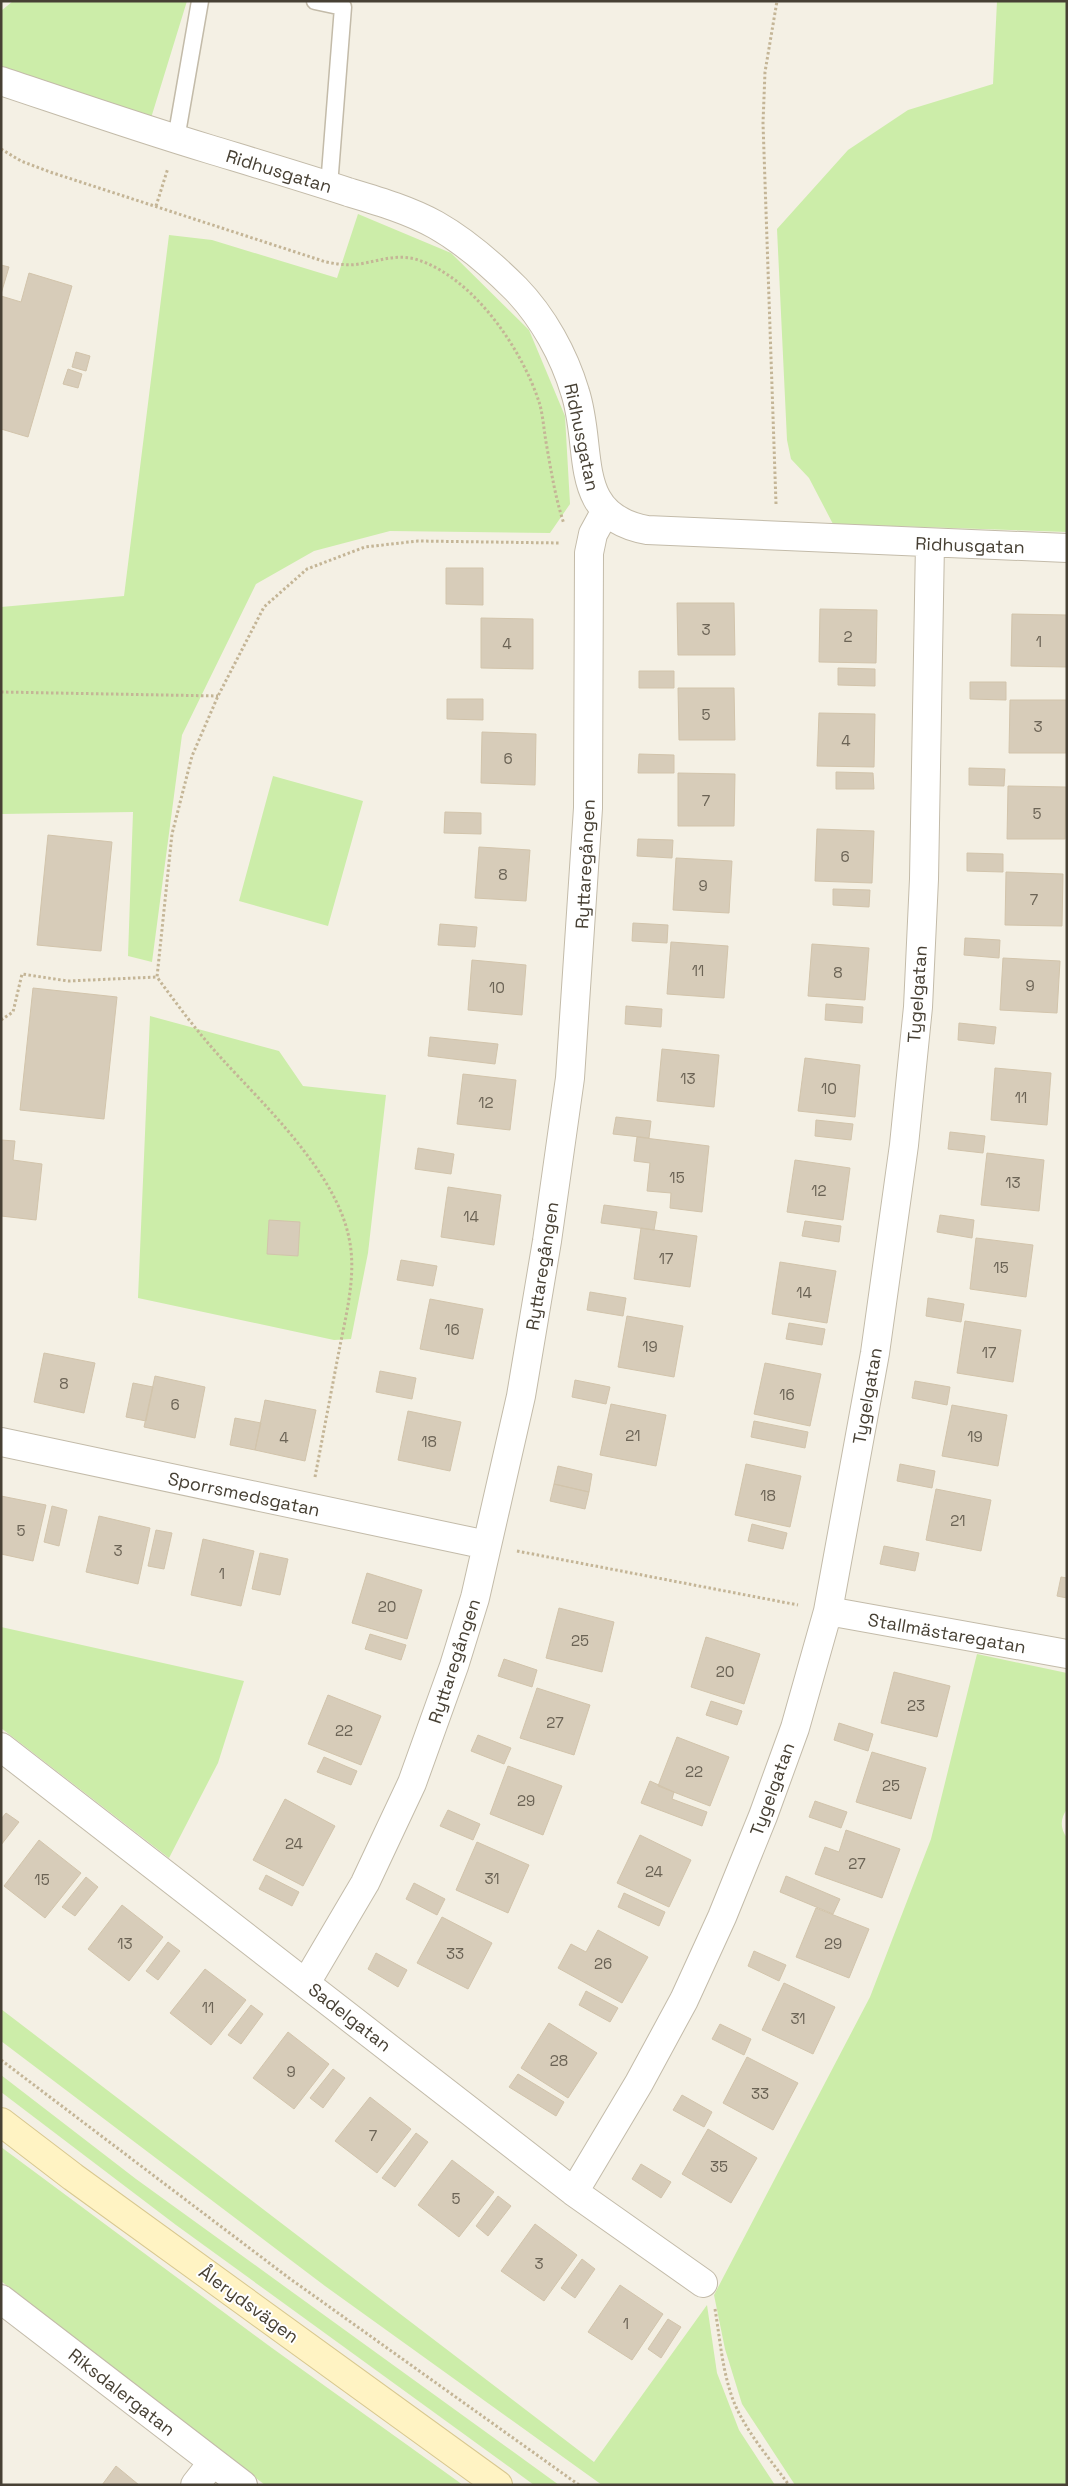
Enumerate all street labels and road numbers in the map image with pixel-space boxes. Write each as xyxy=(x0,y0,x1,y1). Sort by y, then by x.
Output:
street label: Ridhusgatan xyxy=(223,144,335,198)
street label: Ridhusgatan xyxy=(559,381,605,493)
street label: Ridhusgatan xyxy=(915,532,1025,558)
street label: Ryttaregången xyxy=(570,798,600,930)
street label: Tygelgatan xyxy=(902,944,932,1044)
street label: Ryttaregången xyxy=(520,1200,564,1332)
street label: Tygelgatan xyxy=(847,1346,887,1446)
street label: Sporrsmedsgatan xyxy=(166,1467,322,1521)
street label: Ryttaregången xyxy=(423,1596,485,1726)
street label: Stallmästaregatan xyxy=(866,1608,1028,1658)
street label: Tygelgatan xyxy=(744,1739,800,1839)
street label: Sadelgatan xyxy=(304,1978,396,2056)
street label: Ålerydsvägen xyxy=(195,2260,303,2348)
street label: Riksdalergatan xyxy=(64,2343,180,2441)

